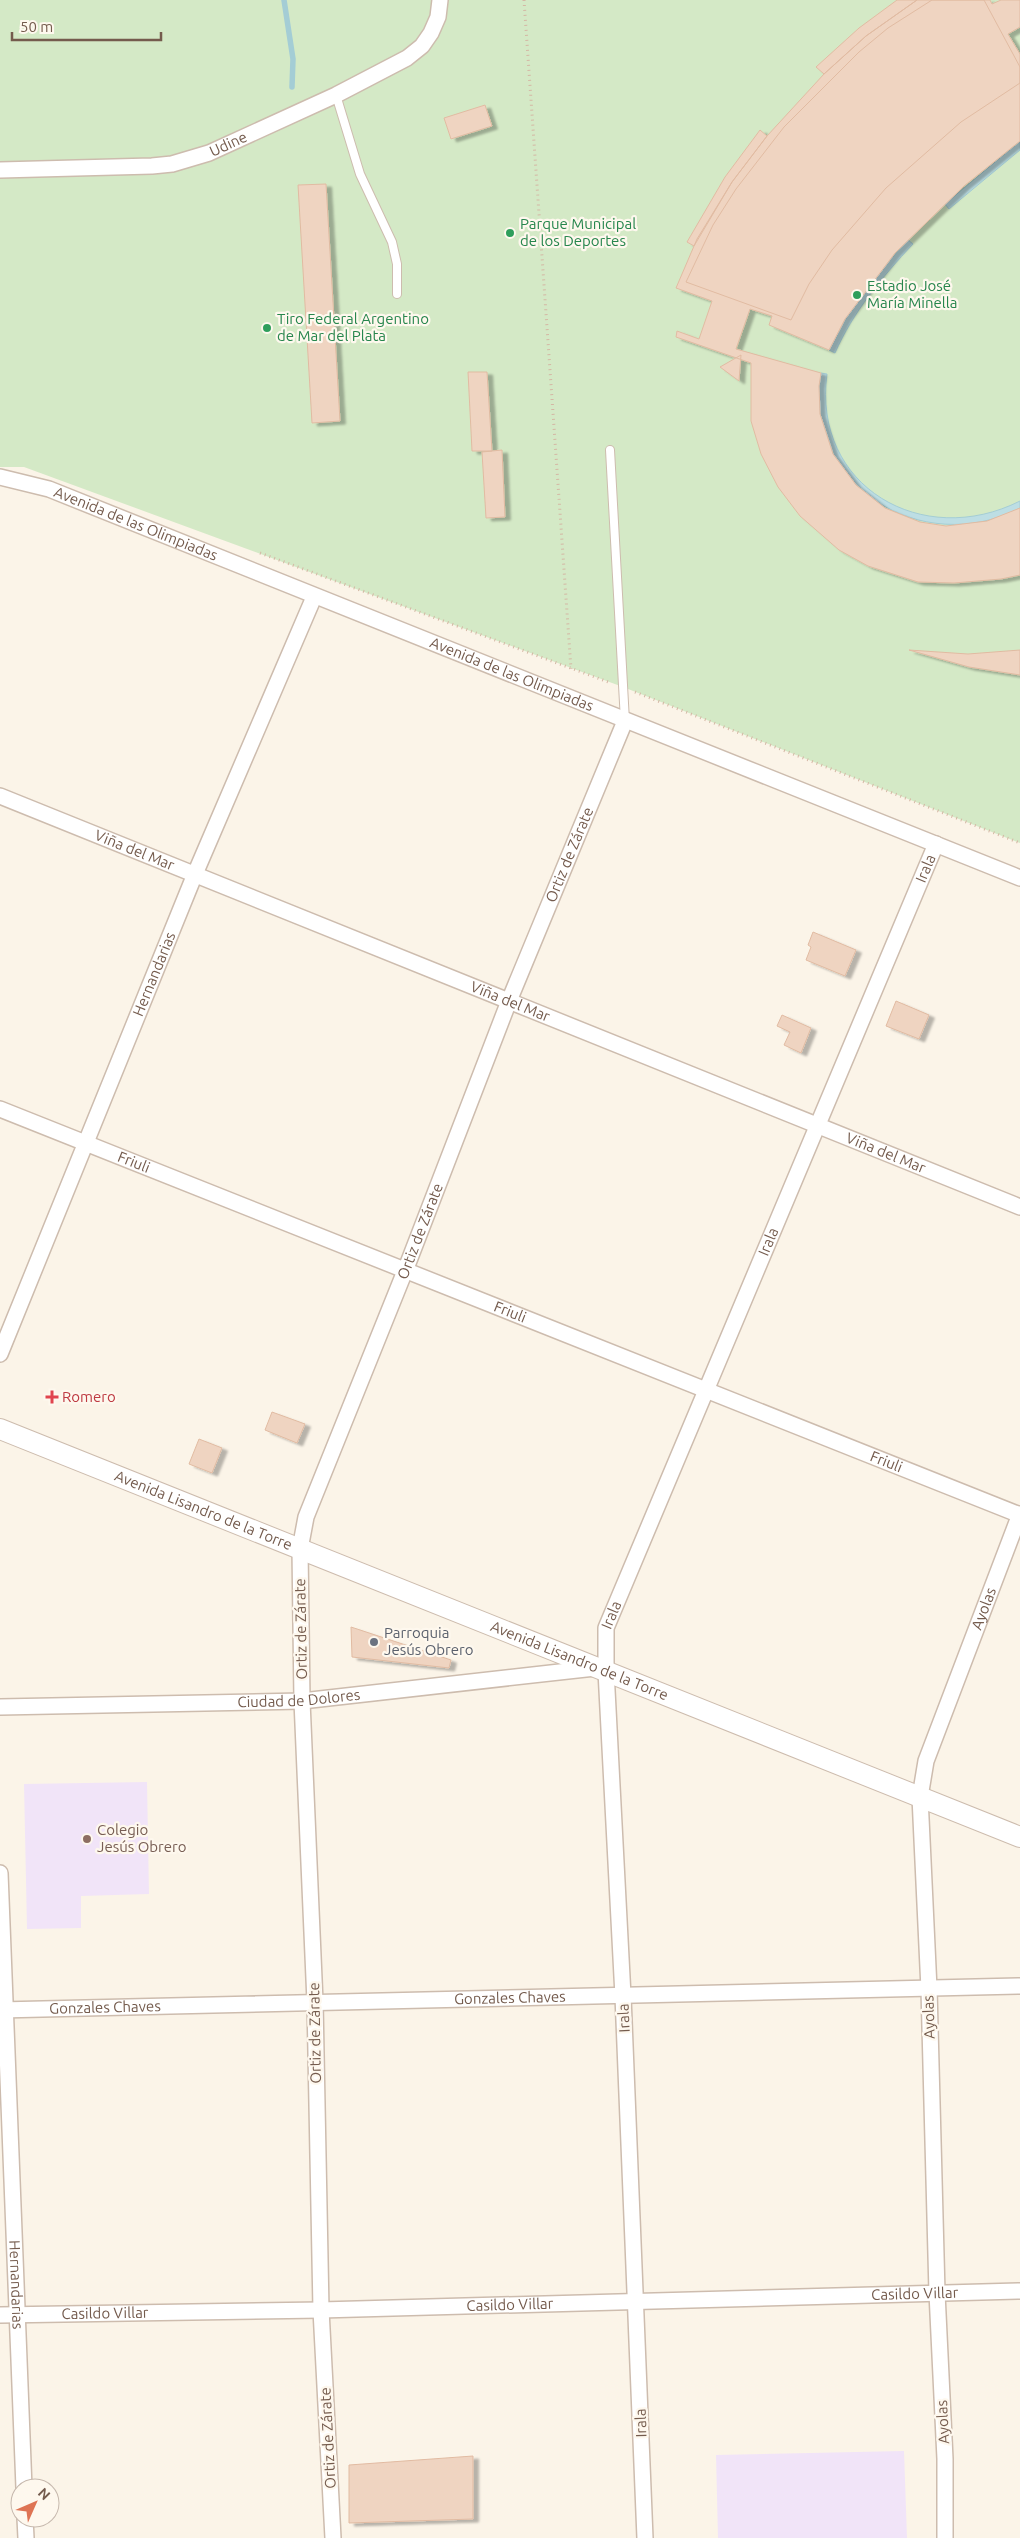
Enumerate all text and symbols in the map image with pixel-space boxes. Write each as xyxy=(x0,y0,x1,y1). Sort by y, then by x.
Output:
scale bar xyxy=(12,10,161,42)
text: 50 m xyxy=(20,18,53,35)
street label: Udine xyxy=(207,128,250,160)
place label: Parque Municipal de los Deportes xyxy=(520,215,636,249)
marker: Parque Municipal de los Deportes xyxy=(504,227,516,239)
place label: Estadio José María Minella xyxy=(867,277,957,311)
marker: Estadio José María Minella xyxy=(851,289,863,301)
place label: Tiro Federal Argentino de Mar del Plata xyxy=(277,310,429,344)
marker: Tiro Federal Argentino de Mar del Plata xyxy=(261,322,273,334)
street label: Avenida de las Olimpiadas xyxy=(52,483,220,564)
street label: Avenida de las Olimpiadas xyxy=(428,634,596,714)
street label: Ortiz de Zárate xyxy=(542,804,596,905)
street label: Viña del Mar xyxy=(92,826,177,873)
street label: Irala xyxy=(912,852,939,885)
street label: Hernandarias xyxy=(129,929,179,1019)
street label: Viña del Mar xyxy=(468,977,553,1025)
street label: Viña del Mar xyxy=(844,1129,929,1176)
street label: Friuli xyxy=(115,1148,153,1176)
street label: Ortiz de Zárate xyxy=(394,1181,446,1282)
street label: Irala xyxy=(755,1225,782,1258)
street label: Friuli xyxy=(492,1298,529,1326)
place label: Romero xyxy=(62,1388,116,1405)
marker: Romero xyxy=(46,1391,58,1403)
street label: Friuli xyxy=(868,1447,905,1475)
street label: Avenida Lisandro de la Torre xyxy=(112,1467,295,1553)
street label: Ortiz de Zárate xyxy=(291,1578,310,1680)
street label: Ayolas xyxy=(968,1585,999,1632)
street label: Irala xyxy=(598,1598,624,1631)
street label: Avenida Lisandro de la Torre xyxy=(488,1617,671,1703)
place label: Parroquia Jesús Obrero xyxy=(384,1624,474,1658)
marker: Parroquia Jesús Obrero xyxy=(368,1636,380,1648)
street label: Ciudad de Dolores xyxy=(237,1686,361,1710)
place label: Colegio Jesús Obrero xyxy=(97,1821,187,1855)
marker: Colegio Jesús Obrero xyxy=(81,1833,93,1845)
street label: Ortiz de Zárate xyxy=(305,1982,324,2084)
street label: Gonzales Chaves xyxy=(454,1988,566,2007)
street label: Ayolas xyxy=(919,1995,938,2039)
street label: Gonzales Chaves xyxy=(49,1997,161,2017)
street label: Irala xyxy=(614,2003,633,2033)
street label: Hernandarias xyxy=(6,2240,27,2330)
street label: Casildo Villar xyxy=(871,2284,959,2303)
street label: Casildo Villar xyxy=(466,2295,554,2314)
street label: Casildo Villar xyxy=(61,2304,149,2322)
street label: Ortiz de Zárate xyxy=(316,2387,339,2489)
street label: Ayolas xyxy=(933,2400,952,2444)
street label: Irala xyxy=(632,2408,649,2438)
north arrow xyxy=(10,2478,60,2528)
text: N xyxy=(35,2484,54,2503)

